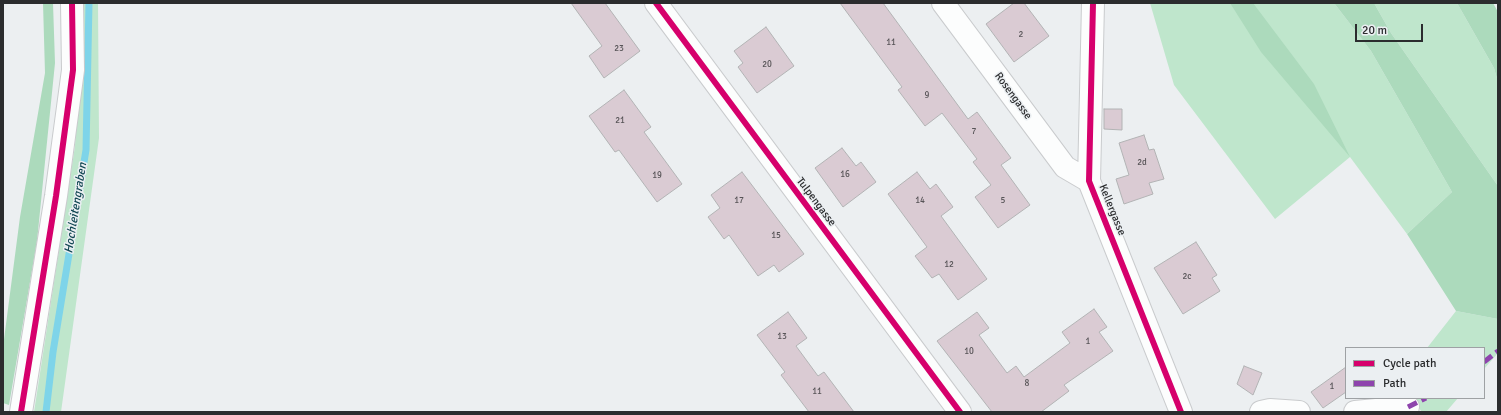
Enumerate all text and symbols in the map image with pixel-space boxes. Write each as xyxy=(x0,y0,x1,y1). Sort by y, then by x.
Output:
scale bar xyxy=(1357,16,1425,42)
text: 20 m xyxy=(1362,23,1387,38)
house number: 2 xyxy=(1019,30,1023,40)
house number: 11 xyxy=(886,38,896,48)
house number: 23 xyxy=(614,44,624,54)
house number: 20 xyxy=(762,60,772,70)
street label: Rosengasse xyxy=(991,70,1035,122)
house number: 9 xyxy=(925,91,929,101)
house number: 21 xyxy=(615,116,625,126)
house number: 7 xyxy=(972,127,976,137)
house number: 2d xyxy=(1137,158,1147,168)
water label: Hochleitengraben xyxy=(62,162,90,254)
house number: 16 xyxy=(840,170,850,180)
house number: 19 xyxy=(652,171,662,181)
street label: Tulpengasse xyxy=(793,175,839,229)
street label: Kellergasse xyxy=(1096,182,1128,238)
house number: 17 xyxy=(734,196,744,206)
house number: 14 xyxy=(915,196,925,206)
house number: 5 xyxy=(1001,196,1005,206)
house number: 15 xyxy=(771,231,781,241)
house number: 12 xyxy=(944,260,954,270)
house number: 2c xyxy=(1182,272,1192,282)
house number: 13 xyxy=(777,332,787,342)
house number: 1 xyxy=(1086,337,1090,347)
house number: 10 xyxy=(964,347,974,357)
legend xyxy=(1345,347,1485,399)
text: Cycle path xyxy=(1383,356,1436,371)
text: Path xyxy=(1383,376,1406,391)
house number: 8 xyxy=(1025,379,1029,389)
house number: 1 xyxy=(1330,382,1334,392)
house number: 11 xyxy=(812,387,822,397)

